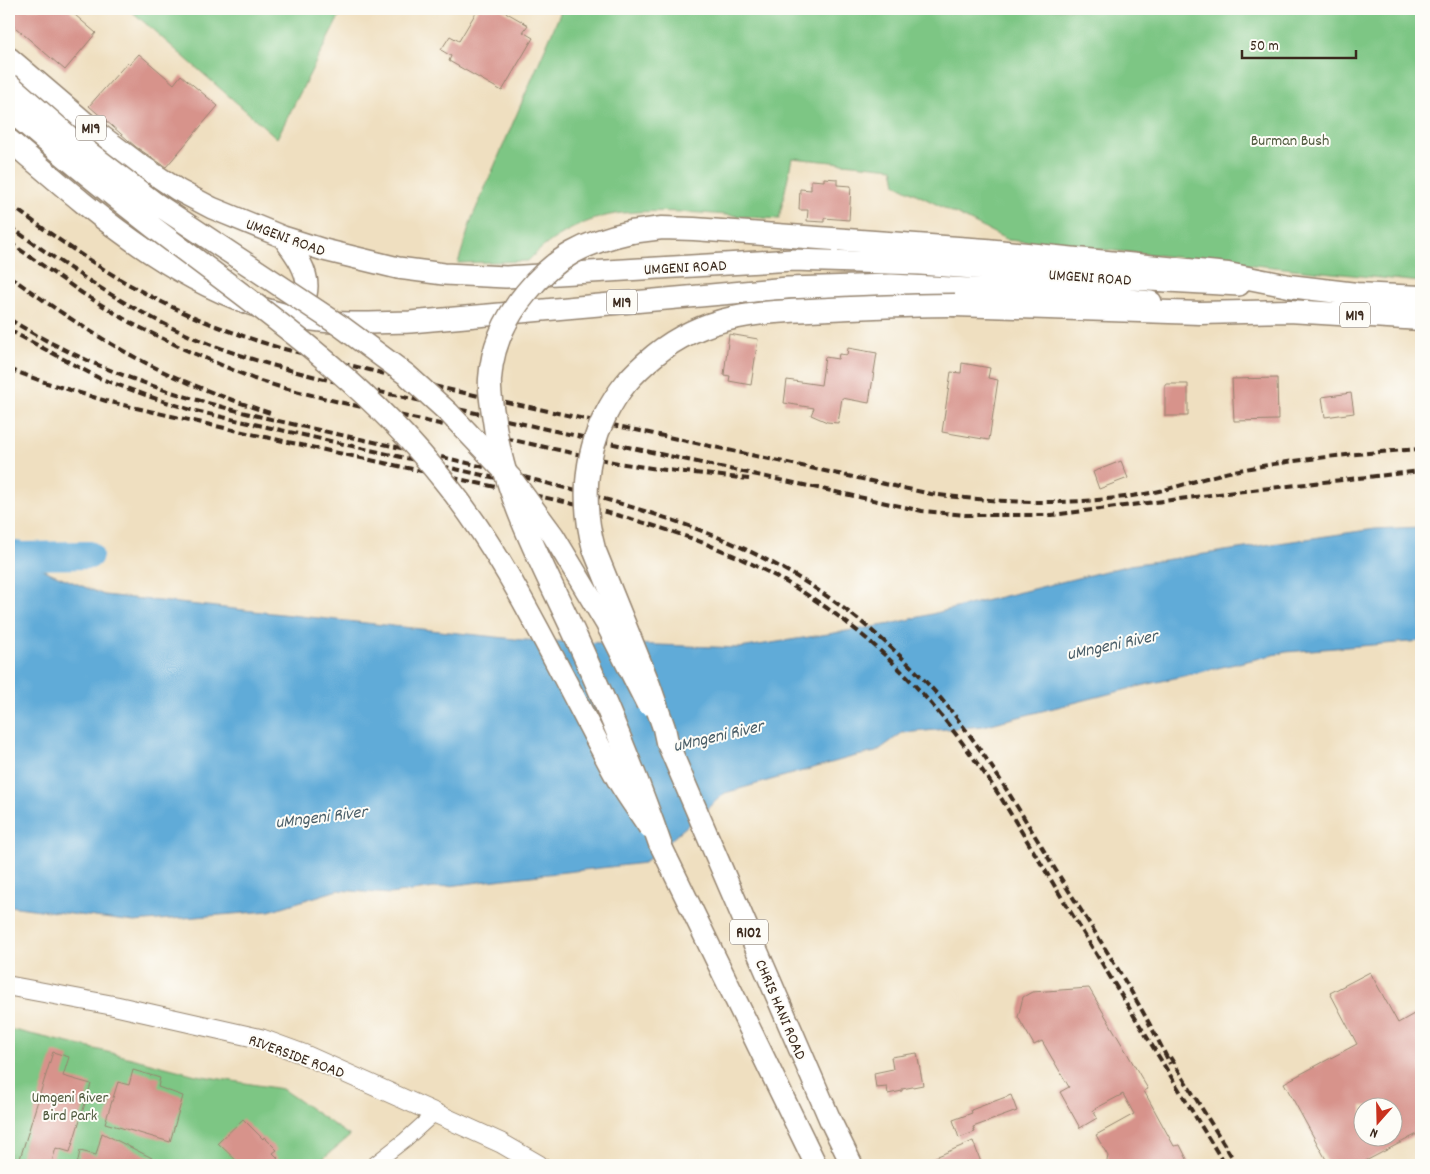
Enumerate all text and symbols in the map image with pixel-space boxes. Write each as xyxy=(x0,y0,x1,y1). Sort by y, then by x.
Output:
scale bar xyxy=(1242,28,1356,60)
text: 50 m xyxy=(1250,36,1279,58)
road number: M19 xyxy=(76,116,106,140)
park label: Burman Bush xyxy=(1251,130,1329,153)
street label: UMGENI ROAD xyxy=(242,213,328,263)
street label: UMGENI ROAD xyxy=(643,255,727,282)
street label: UMGENI ROAD xyxy=(1048,264,1132,293)
road number: M19 xyxy=(607,290,637,314)
road number: M19 xyxy=(1340,302,1370,328)
water label: uMngeni River xyxy=(1065,624,1163,668)
water label: uMngeni River xyxy=(671,714,769,760)
water label: uMngeni River xyxy=(274,800,371,837)
road number: R102 xyxy=(730,920,768,944)
street label: CHRIS HANI ROAD xyxy=(748,956,811,1064)
street label: RIVERSIDE ROAD xyxy=(245,1029,347,1085)
park label: Umgeni River Bird Park xyxy=(31,1087,109,1128)
north arrow xyxy=(1352,1096,1402,1146)
text: N xyxy=(1367,1122,1381,1143)

